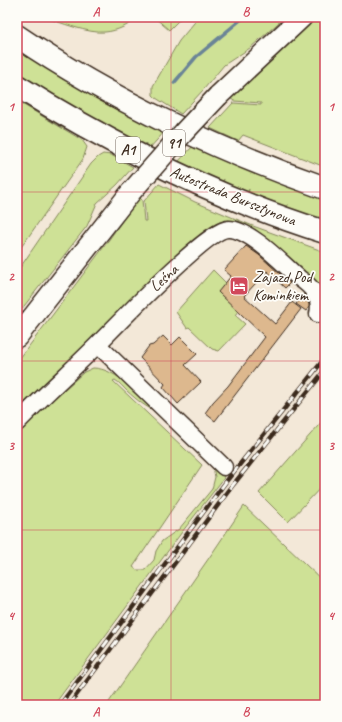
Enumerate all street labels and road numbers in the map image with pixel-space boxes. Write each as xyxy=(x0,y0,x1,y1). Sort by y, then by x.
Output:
road number: 91 xyxy=(163,130,185,156)
road number: A1 xyxy=(116,137,140,163)
street label: Autostrada Bursztynowa xyxy=(167,162,300,231)
street label: Leśna xyxy=(146,259,183,296)

